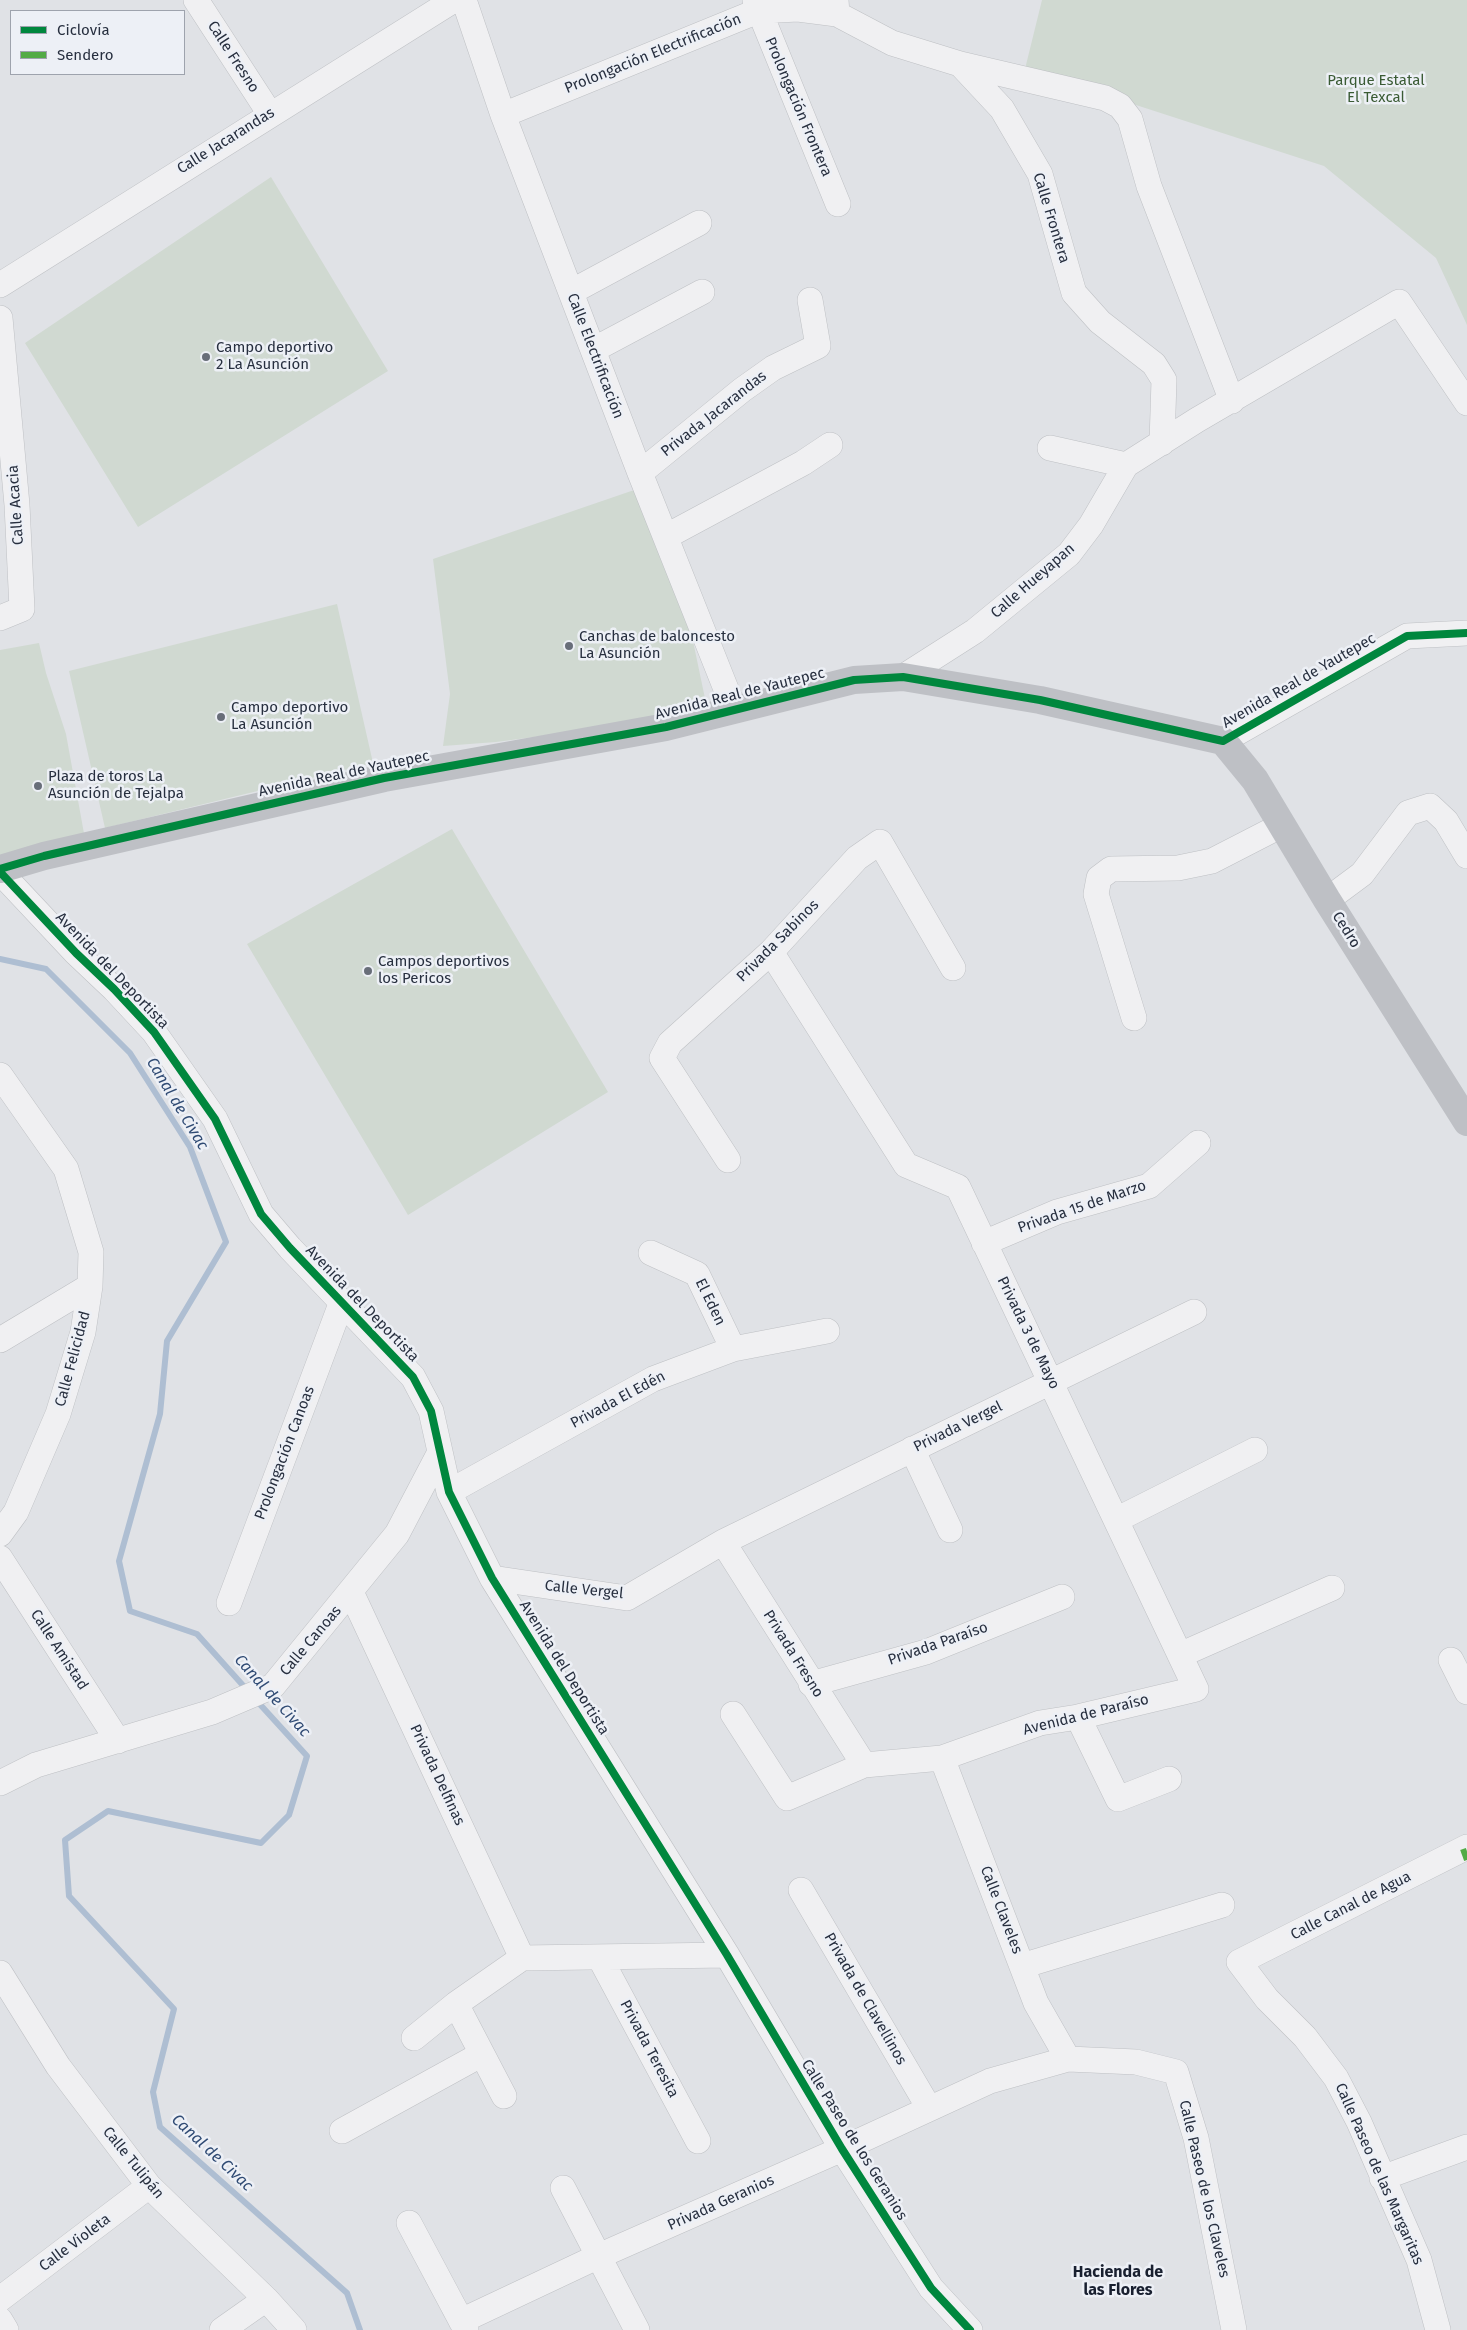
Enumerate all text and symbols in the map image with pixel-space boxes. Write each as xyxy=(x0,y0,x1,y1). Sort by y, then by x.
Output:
legend xyxy=(10,10,185,75)
street label: Prolongación Electrificación xyxy=(562,10,744,98)
street label: Calle Fresno xyxy=(203,18,263,96)
text: Ciclovía xyxy=(57,21,110,39)
street label: Prolongación Frontera xyxy=(761,35,835,179)
text: Sendero xyxy=(57,46,113,64)
park label: Parque Estatal El Texcal xyxy=(1327,72,1425,107)
street label: Calle Jacarandas xyxy=(174,104,278,178)
street label: Calle Frontera xyxy=(1029,171,1073,265)
street label: Calle Electrificación xyxy=(563,291,627,421)
place label: Campo deportivo 2 La Asunción xyxy=(216,339,333,374)
marker: Campo deportivo 2 La Asunción xyxy=(200,351,212,363)
street label: Privada Jacarandas xyxy=(658,367,770,461)
street label: Calle Acacia xyxy=(4,464,28,546)
street label: Calle Hueyapan xyxy=(987,540,1079,622)
place label: Canchas de baloncesto La Asunción xyxy=(579,628,735,663)
street label: Avenida Real de Yautepec xyxy=(1219,630,1379,732)
marker: Canchas de baloncesto La Asunción xyxy=(563,640,575,652)
street label: Avenida Real de Yautepec xyxy=(653,664,827,724)
place label: Campo deportivo La Asunción xyxy=(231,699,348,734)
marker: Campo deportivo La Asunción xyxy=(215,711,227,723)
street label: Avenida Real de Yautepec xyxy=(257,747,431,801)
place label: Plaza de toros La Asunción de Tejalpa xyxy=(48,768,184,803)
marker: Plaza de toros La Asunción de Tejalpa xyxy=(32,780,44,792)
street label: Privada Sabinos xyxy=(733,896,823,986)
street label: Avenida del Deportista xyxy=(52,909,172,1033)
street label: Cedro xyxy=(1328,909,1364,951)
place label: Campos deportivos los Pericos xyxy=(378,953,509,988)
marker: Campos deportivos los Pericos xyxy=(362,965,374,977)
water label: Canal de Civac xyxy=(142,1054,212,1154)
street label: Privada 15 de Marzo xyxy=(1015,1177,1149,1237)
street label: Avenida del Deportista xyxy=(302,1242,422,1366)
street label: Privada 3 de Mayo xyxy=(993,1274,1063,1392)
street label: El Eden xyxy=(691,1276,729,1328)
street label: Calle Felicidad xyxy=(52,1309,94,1409)
street label: Privada El Edén xyxy=(568,1367,668,1433)
street label: Prolongación Canoas xyxy=(251,1384,319,1522)
street label: Privada Vergel xyxy=(911,1398,1005,1456)
street label: Calle Vergel xyxy=(544,1577,624,1603)
street label: Avenida del Deportista xyxy=(515,1597,613,1739)
street label: Calle Canoas xyxy=(276,1602,346,1680)
street label: Calle Amistad xyxy=(26,1606,92,1694)
street label: Privada Fresno xyxy=(759,1607,827,1701)
street label: Privada Paraíso xyxy=(886,1619,990,1669)
water label: Canal de Civac xyxy=(230,1651,314,1741)
street label: Avenida de Paraíso xyxy=(1021,1691,1151,1739)
street label: Privada Delfinas xyxy=(406,1722,468,1828)
street label: Calle Claveles xyxy=(976,1864,1026,1956)
street label: Calle Canal de Agua xyxy=(1288,1868,1414,1944)
street label: Privada de Clavellinos xyxy=(820,1930,910,2068)
street label: Privada Teresita xyxy=(616,1997,682,2101)
street label: Calle Paseo de los Geranios xyxy=(797,2056,911,2224)
street label: Calle Paseo de las Margaritas xyxy=(1331,2080,1427,2268)
street label: Calle Paseo de los Claveles xyxy=(1175,2098,1233,2280)
water label: Canal de Civac xyxy=(167,2110,257,2196)
street label: Calle Tulipán xyxy=(99,2123,167,2203)
street label: Privada Geranios xyxy=(665,2171,777,2235)
street label: Calle Violeta xyxy=(36,2210,114,2276)
district label: Hacienda de las Flores xyxy=(1073,2263,1163,2301)

